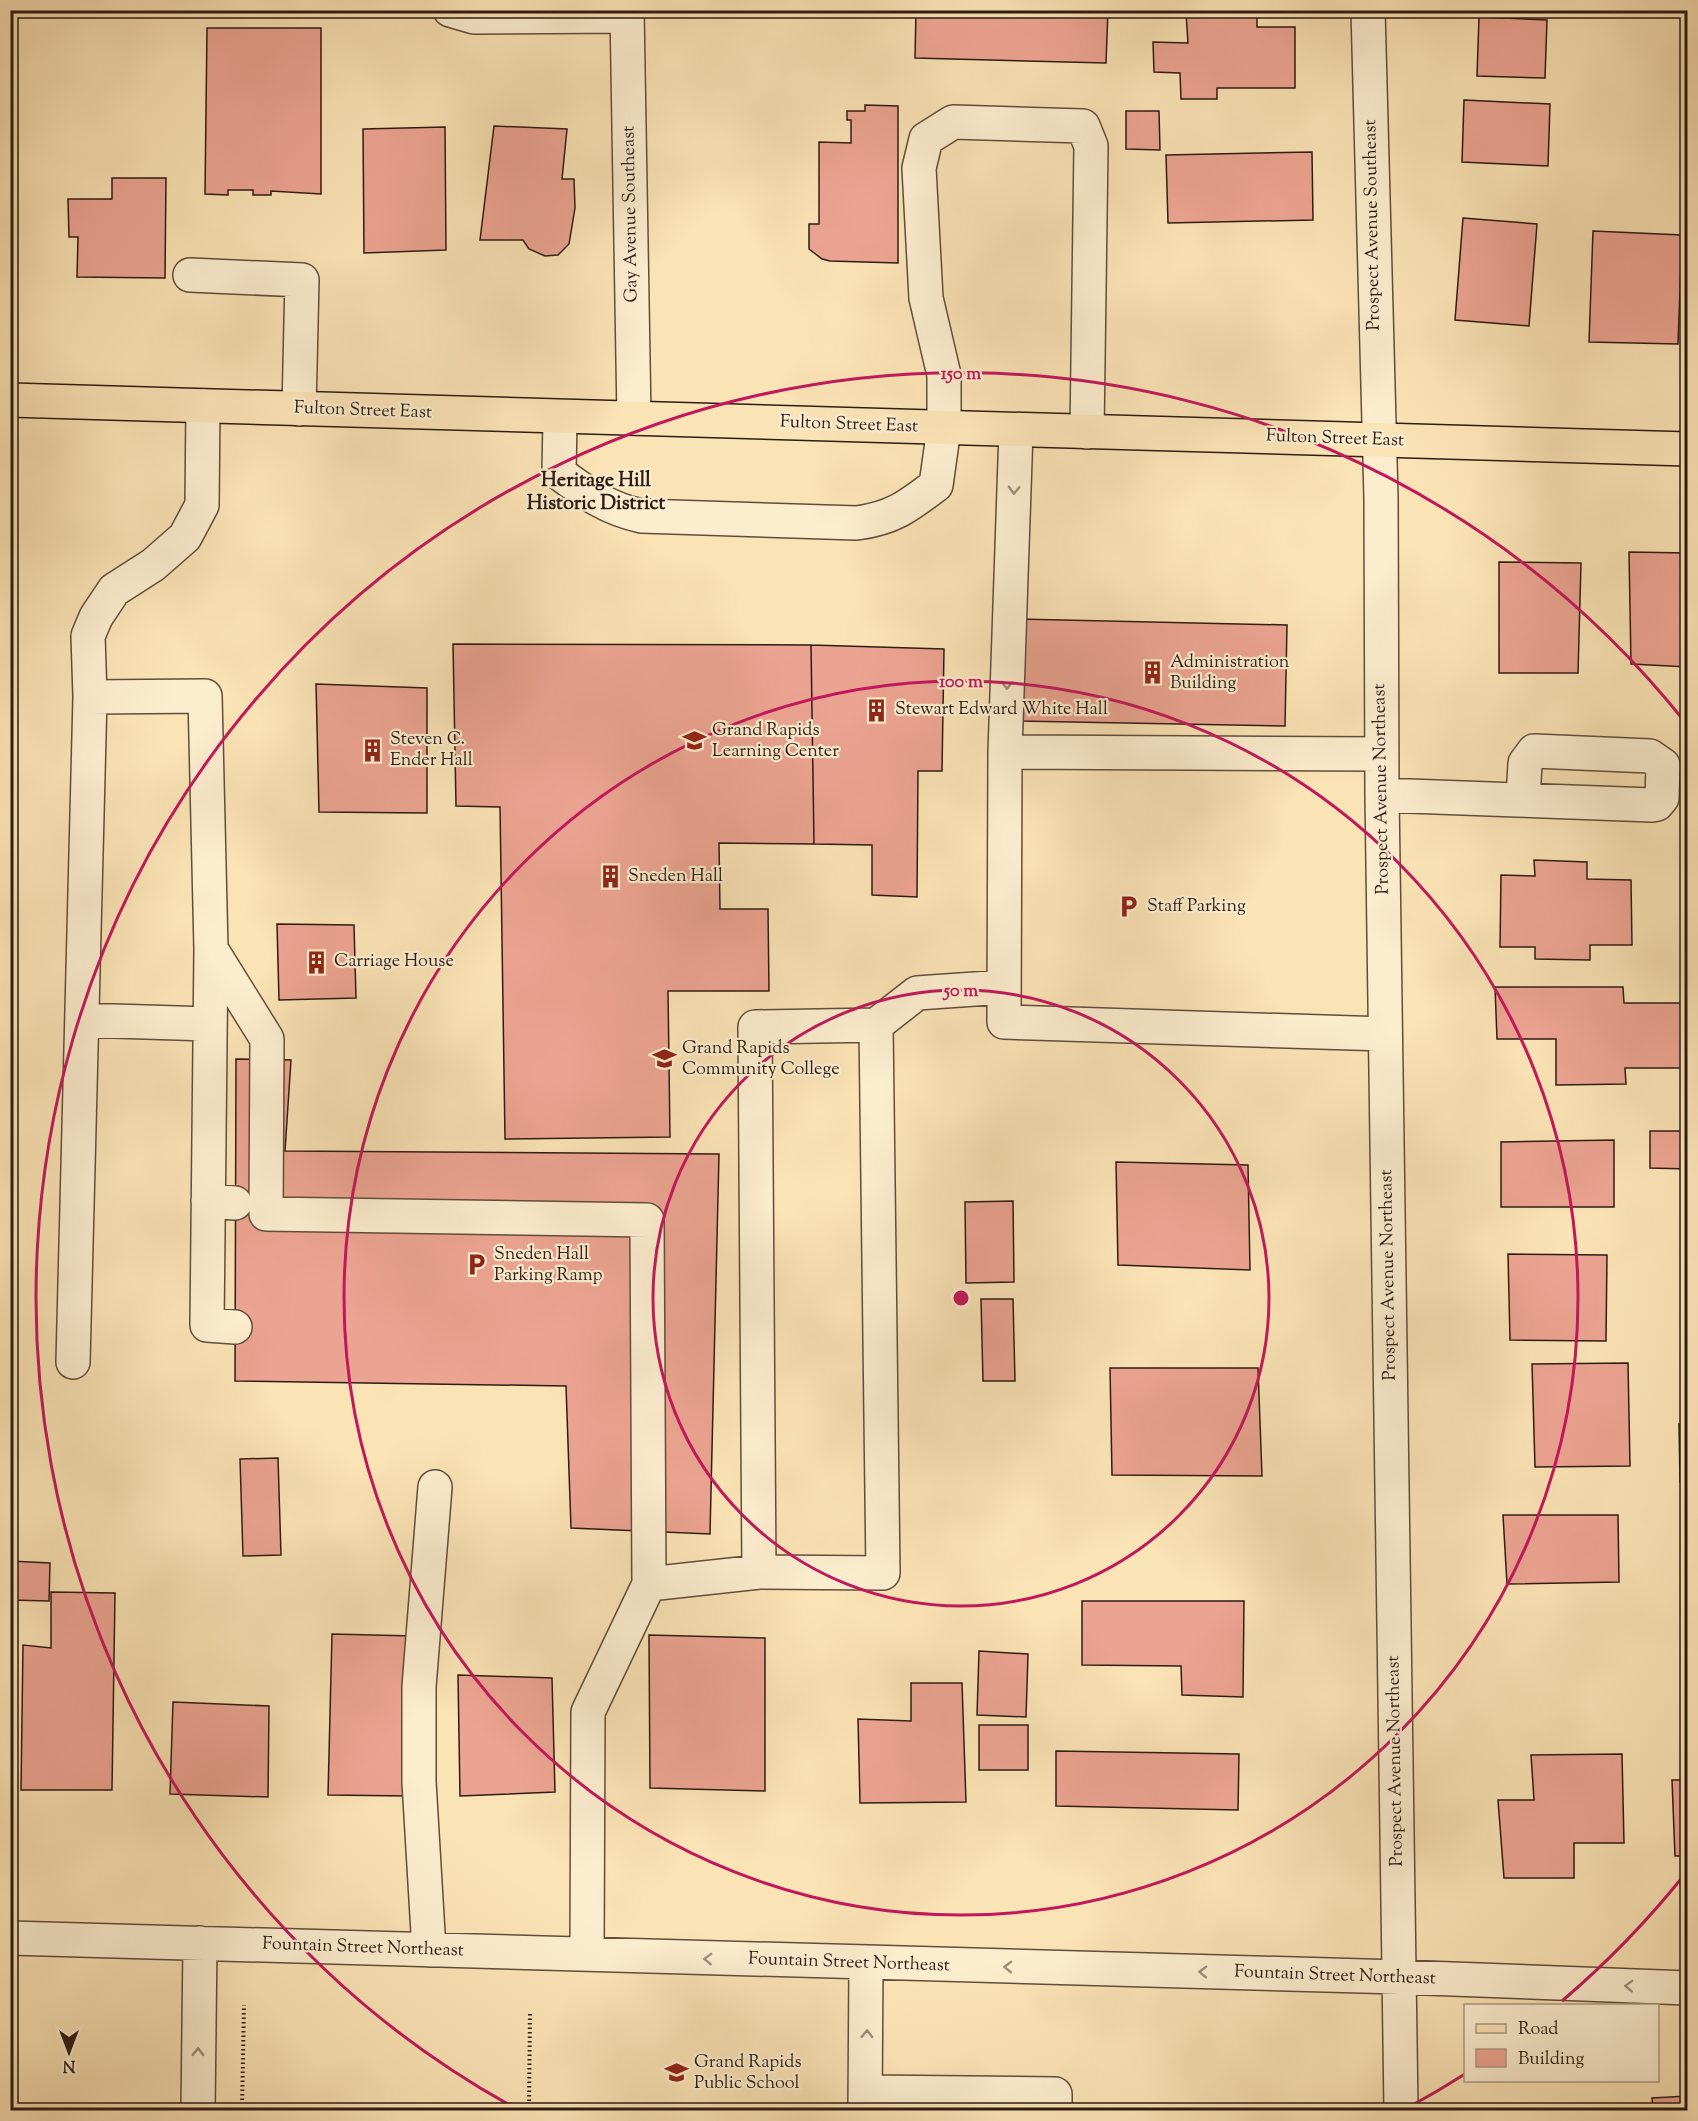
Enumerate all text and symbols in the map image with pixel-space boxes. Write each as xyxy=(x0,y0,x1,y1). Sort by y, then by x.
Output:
street label: Prospect Avenue Southeast xyxy=(1358,119,1388,331)
street label: Gay Avenue Southeast xyxy=(616,125,646,303)
text: 150 m xyxy=(941,362,981,388)
street label: Fulton Street East xyxy=(294,396,432,426)
street label: Fulton Street East xyxy=(780,410,918,440)
street label: Fulton Street East xyxy=(1266,424,1404,454)
district label: Heritage Hill Historic District xyxy=(527,467,665,519)
one-way arrow xyxy=(1007,485,1020,494)
place label: Administration Building xyxy=(1170,650,1290,697)
building icon: Administration Building xyxy=(1139,660,1165,686)
text: 100 m xyxy=(939,670,983,696)
one-way arrow xyxy=(1001,680,1014,689)
street label: Prospect Avenue Northeast xyxy=(1367,683,1397,895)
building icon: Stewart Edward White Hall xyxy=(864,697,890,723)
place label: Stewart Edward White Hall xyxy=(895,697,1108,723)
place label: Grand Rapids Learning Center xyxy=(712,718,839,765)
place label: Steven C. Ender Hall xyxy=(390,727,473,774)
school or university icon: Grand Rapids Learning Center xyxy=(681,728,707,754)
building icon: Steven C. Ender Hall xyxy=(359,737,385,763)
building icon: Sneden Hall xyxy=(597,864,623,890)
place label: Sneden Hall xyxy=(628,864,723,890)
parking icon: Staff Parking xyxy=(1116,894,1142,920)
place label: Staff Parking xyxy=(1147,894,1246,920)
building icon: Carriage House xyxy=(303,949,329,975)
place label: Carriage House xyxy=(334,949,454,975)
text: 50 m xyxy=(942,979,978,1005)
place label: Grand Rapids Community College xyxy=(682,1036,840,1083)
school or university icon: Grand Rapids Community College xyxy=(651,1046,677,1072)
street label: Prospect Avenue Northeast xyxy=(1374,1169,1404,1381)
place label: Sneden Hall Parking Ramp xyxy=(494,1242,603,1289)
parking icon: Sneden Hall Parking Ramp xyxy=(463,1252,489,1278)
centre of rings xyxy=(951,1288,971,1308)
street label: Prospect Avenue Northeast xyxy=(1381,1655,1411,1867)
street label: Fountain Street Northeast xyxy=(262,1931,464,1965)
street label: Fountain Street Northeast xyxy=(748,1946,950,1980)
one-way arrow xyxy=(704,1952,713,1965)
street label: Fountain Street Northeast xyxy=(1234,1959,1436,1993)
one-way arrow xyxy=(1004,1961,1013,1974)
one-way arrow xyxy=(1199,1966,1208,1978)
one-way arrow xyxy=(1625,1979,1634,1992)
legend xyxy=(1464,2004,1659,2082)
text: Road xyxy=(1518,2017,1558,2043)
north arrow xyxy=(39,2022,99,2082)
one-way arrow xyxy=(860,2029,873,2038)
text: Building xyxy=(1518,2047,1584,2073)
one-way arrow xyxy=(192,2048,205,2057)
place label: Grand Rapids Public School xyxy=(694,2050,802,2097)
text: N xyxy=(62,2053,75,2076)
school or university icon: Grand Rapids Public School xyxy=(663,2060,689,2086)

